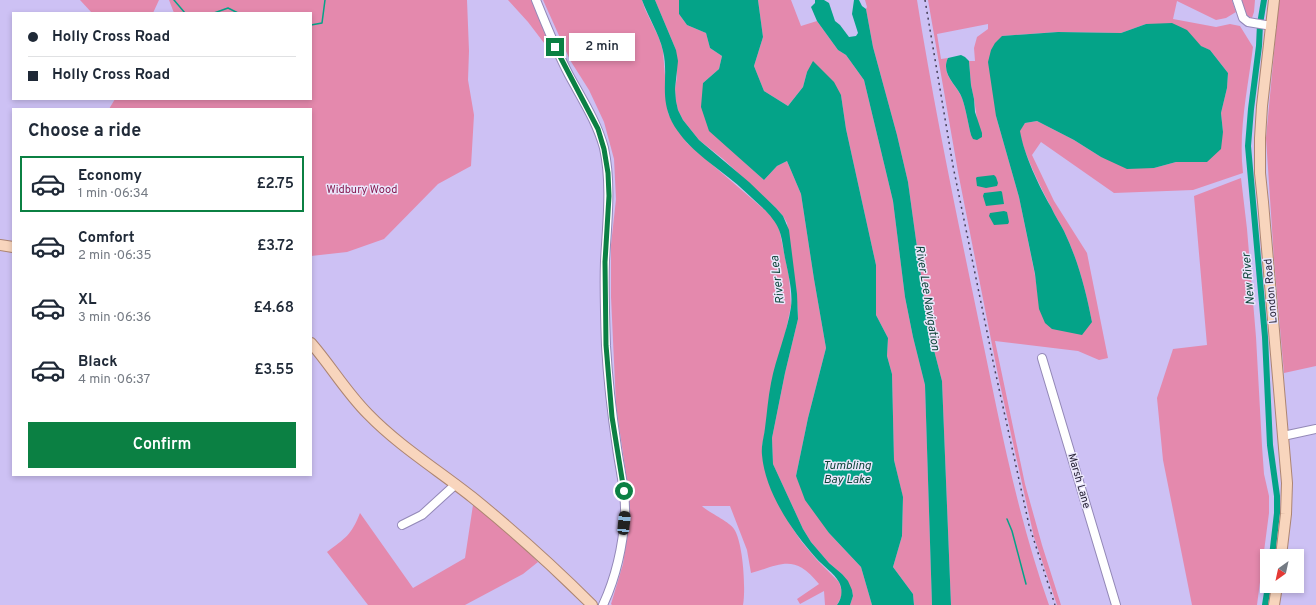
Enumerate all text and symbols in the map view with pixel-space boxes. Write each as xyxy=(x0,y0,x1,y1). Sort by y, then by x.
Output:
text: Holly Cross Road xyxy=(52,28,170,47)
callout: 2 min xyxy=(569,33,635,61)
route end xyxy=(546,38,564,56)
text: 2 min xyxy=(585,39,619,55)
text: Holly Cross Road xyxy=(52,66,170,85)
text: Choose a ride xyxy=(28,120,141,143)
icon: car xyxy=(30,166,66,202)
text: Economy xyxy=(78,167,142,186)
text: £2.75 xyxy=(256,175,294,194)
park label: Widbury Wood xyxy=(326,183,398,197)
text: 1 min · 06:34 xyxy=(78,186,149,202)
icon: car xyxy=(30,228,66,264)
text: Comfort xyxy=(78,229,135,248)
text: £3.72 xyxy=(257,237,294,256)
water label: River Lee Navigation xyxy=(911,244,943,352)
text: 2 min · 06:35 xyxy=(78,248,152,264)
water label: New River xyxy=(1239,251,1259,306)
water label: River Lea xyxy=(767,254,789,305)
street label: London Road xyxy=(1261,258,1281,324)
icon: car xyxy=(30,290,66,326)
text: XL xyxy=(78,291,96,310)
text: £4.68 xyxy=(253,299,294,318)
text: 3 min · 06:36 xyxy=(78,310,151,326)
icon: car xyxy=(30,352,66,388)
text: Black xyxy=(78,353,118,372)
text: £3.55 xyxy=(254,361,294,380)
text: 4 min · 06:37 xyxy=(78,372,150,388)
button: Confirm xyxy=(28,422,296,468)
street label: Marsh Lane xyxy=(1064,452,1094,510)
water label: Tumbling Bay Lake xyxy=(823,458,872,488)
route start xyxy=(615,482,633,500)
car xyxy=(617,510,631,536)
north arrow xyxy=(1260,549,1304,593)
map controls xyxy=(1260,549,1304,593)

